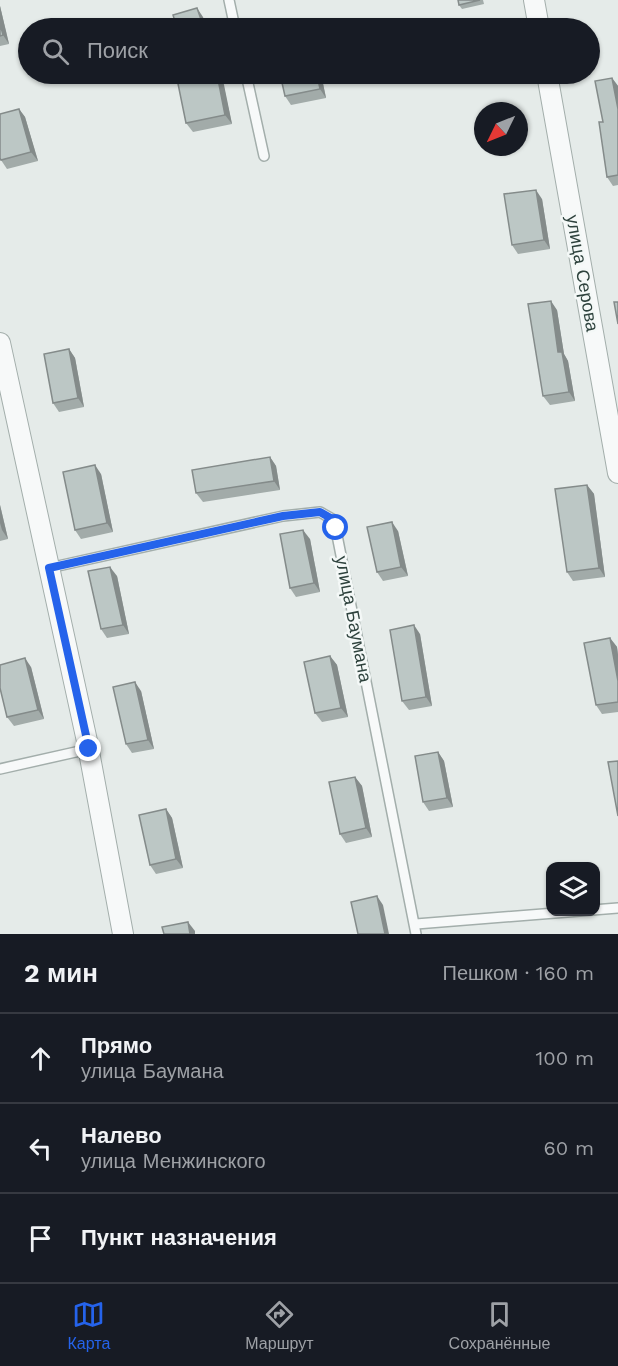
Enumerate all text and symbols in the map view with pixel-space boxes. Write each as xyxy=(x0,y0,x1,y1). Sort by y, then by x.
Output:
search box xyxy=(18,18,600,84)
icon: search xyxy=(39,35,72,68)
text: Поиск xyxy=(87,38,148,63)
north arrow xyxy=(474,102,528,156)
street label: улица Серова xyxy=(562,213,604,334)
route start xyxy=(322,514,348,540)
street label: улица Баумана xyxy=(331,554,377,685)
route end xyxy=(75,735,101,761)
map controls xyxy=(546,862,600,916)
button: layers xyxy=(546,862,600,916)
text: 2 мин xyxy=(24,958,98,988)
text: Пешком · 160 m xyxy=(443,961,594,985)
text: Прямо xyxy=(81,1033,152,1058)
icon: ahead xyxy=(24,1042,57,1075)
text: 100 m xyxy=(535,1046,594,1070)
text: улица Баумана xyxy=(81,1059,224,1083)
text: Налево xyxy=(81,1123,162,1148)
icon: left xyxy=(24,1132,57,1165)
text: 60 m xyxy=(544,1136,594,1160)
text: улица Менжинского xyxy=(81,1149,266,1173)
icon: arrive xyxy=(24,1222,57,1255)
text: Пункт назначения xyxy=(81,1225,277,1250)
tab: Карта xyxy=(68,1298,110,1353)
tab: Маршрут xyxy=(245,1298,314,1353)
tab: Сохранённые xyxy=(449,1298,550,1353)

